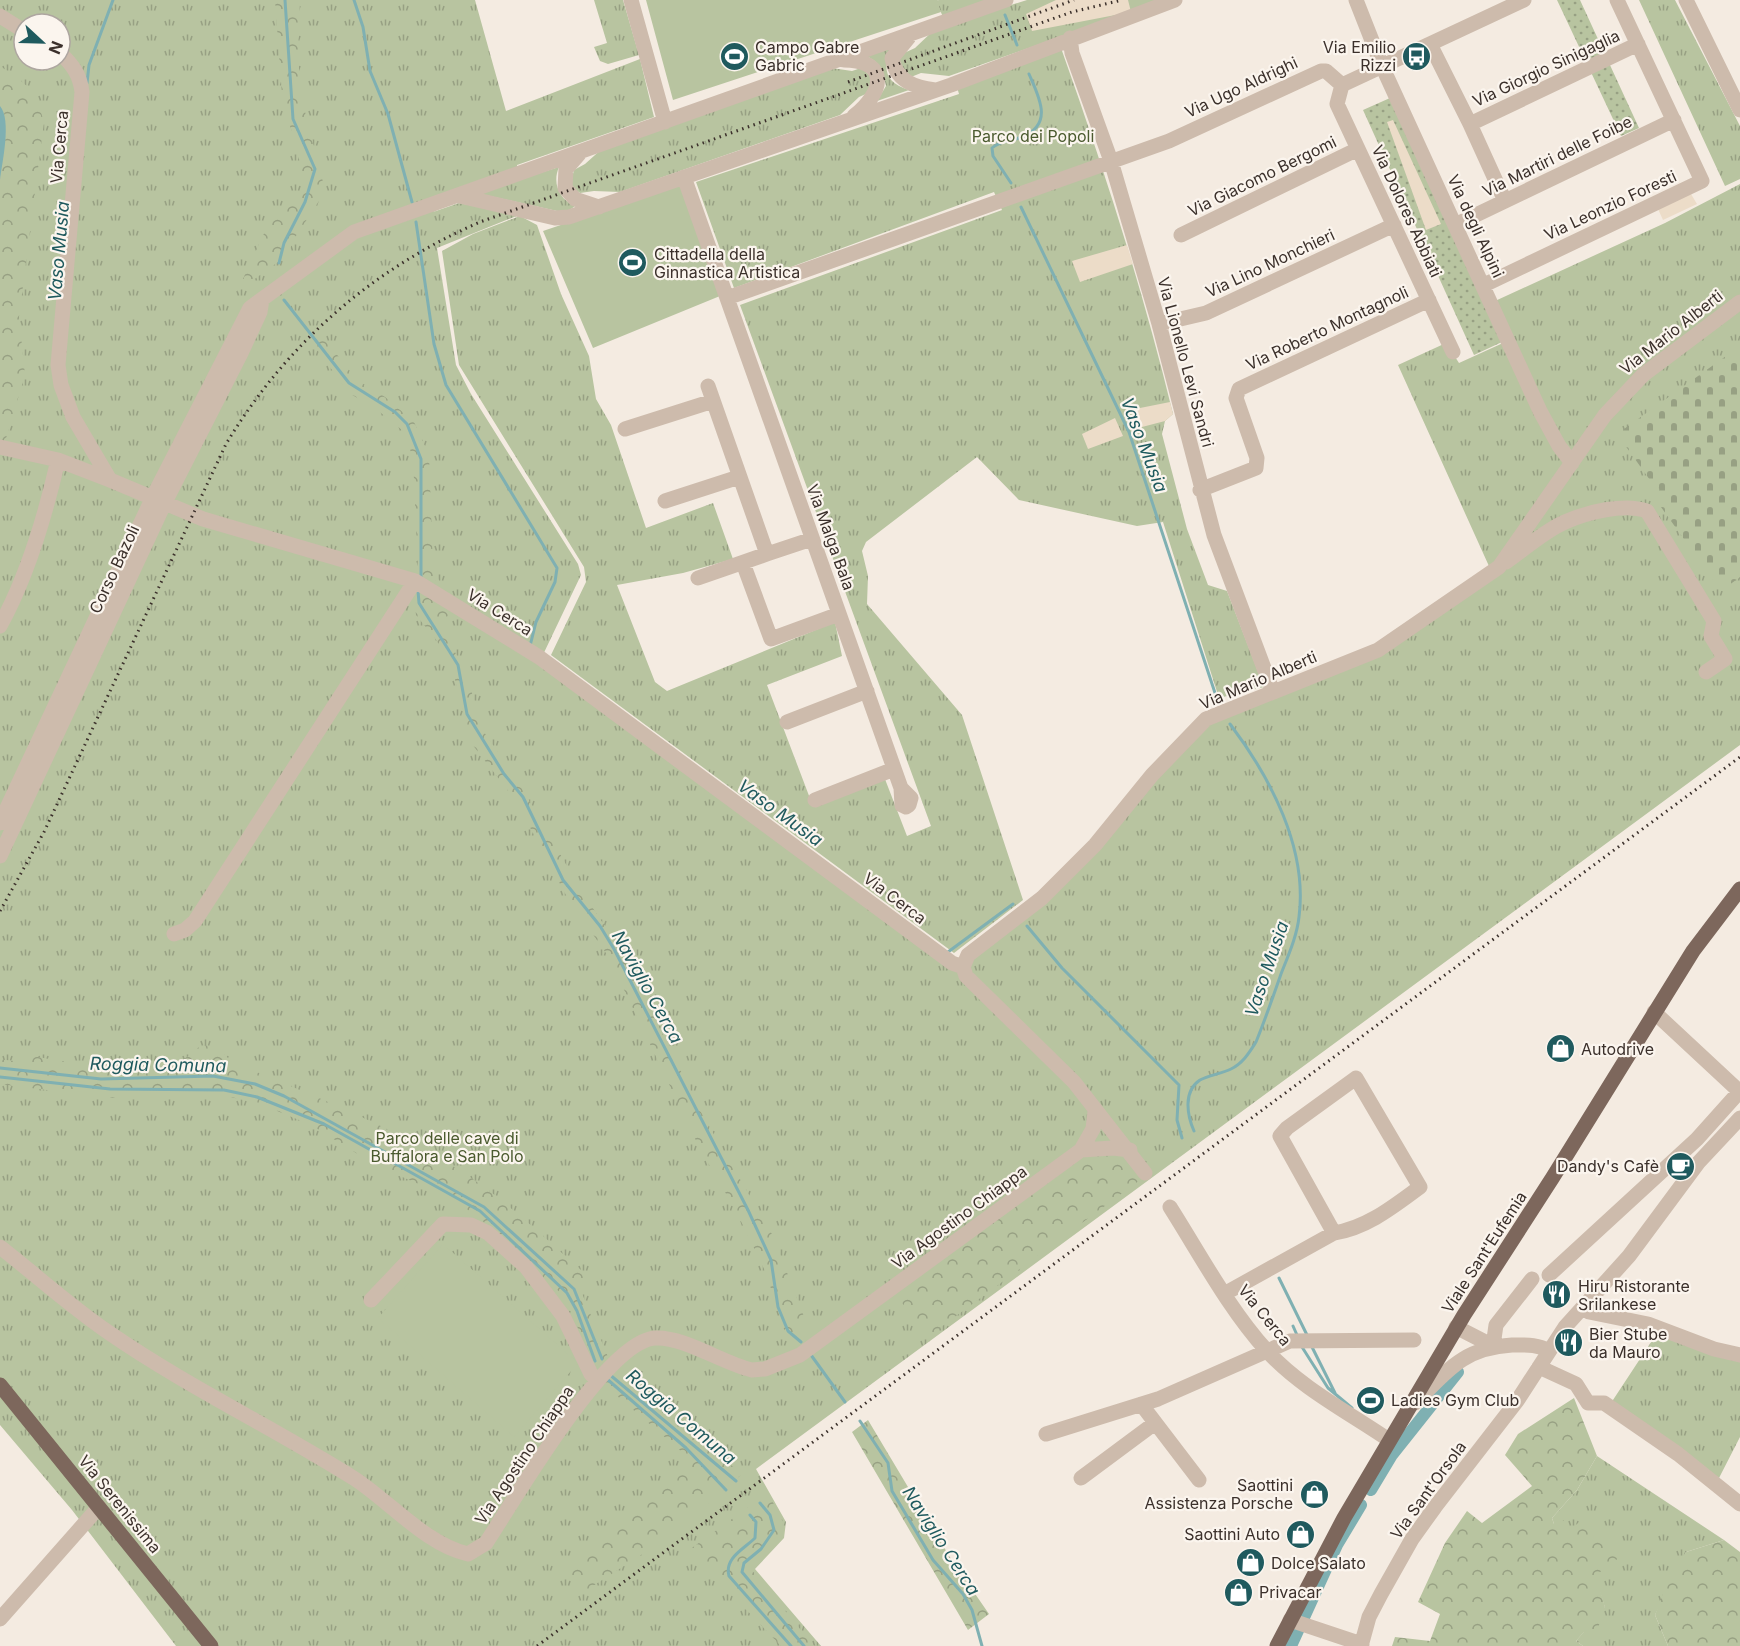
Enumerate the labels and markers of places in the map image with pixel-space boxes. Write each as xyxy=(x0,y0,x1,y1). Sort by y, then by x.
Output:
place label: Campo Gabre Gabric xyxy=(755,37,859,75)
place label: Via Emilio Rizzi xyxy=(1323,37,1396,75)
sports icon: Campo Gabre Gabric xyxy=(718,40,750,72)
bus stop icon: Via Emilio Rizzi xyxy=(1401,40,1433,72)
place label: Cittadella della Ginnastica Artistica xyxy=(654,244,800,282)
sports icon: Cittadella della Ginnastica Artistica xyxy=(617,247,649,279)
shop icon: Autodrive xyxy=(1544,1033,1576,1065)
place label: Autodrive xyxy=(1581,1039,1654,1059)
cafe icon: Dandy's Cafè xyxy=(1664,1150,1696,1182)
place label: Dandy's Cafè xyxy=(1557,1156,1659,1176)
place label: Hiru Ristorante Srilankese xyxy=(1578,1276,1690,1314)
restaurant icon: Hiru Ristorante Srilankese xyxy=(1541,1279,1573,1311)
place label: Bier Stube da Mauro xyxy=(1589,1324,1667,1362)
restaurant icon: Bier Stube da Mauro xyxy=(1552,1327,1584,1359)
sports icon: Ladies Gym Club xyxy=(1354,1384,1386,1416)
place label: Ladies Gym Club xyxy=(1391,1390,1519,1410)
place label: Saottini Assistenza Porsche xyxy=(1144,1475,1293,1513)
shop icon: Saottini Assistenza Porsche xyxy=(1298,1478,1330,1510)
shop icon: Saottini Auto xyxy=(1285,1518,1317,1550)
place label: Saottini Auto xyxy=(1184,1524,1280,1544)
shop icon: Dolce Salato xyxy=(1234,1547,1266,1579)
place label: Dolce Salato xyxy=(1271,1553,1366,1573)
shop icon: Privacar xyxy=(1222,1576,1254,1608)
place label: Privacar xyxy=(1259,1582,1322,1602)

